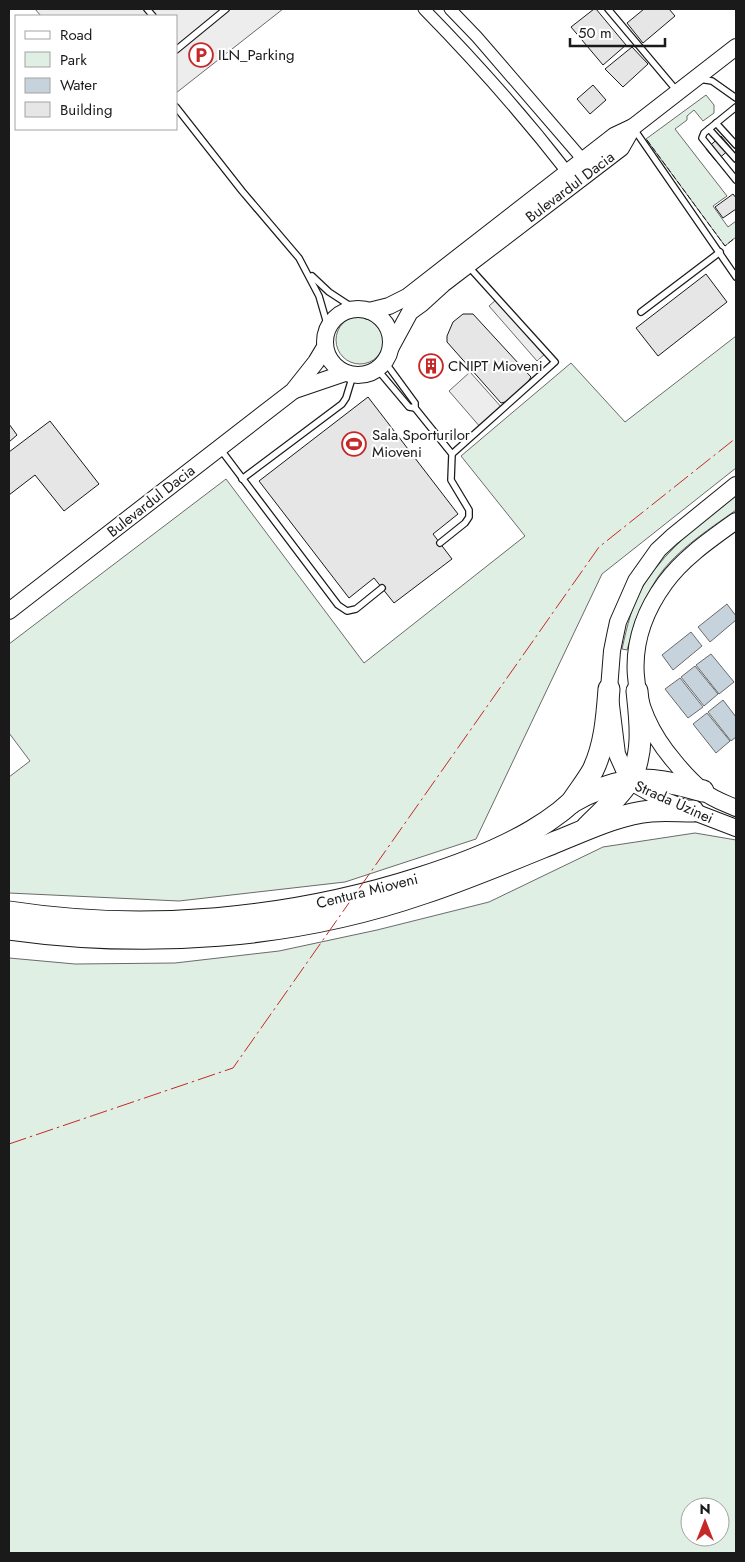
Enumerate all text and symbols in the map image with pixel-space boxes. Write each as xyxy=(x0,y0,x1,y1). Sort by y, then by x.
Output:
legend xyxy=(15,15,178,130)
scale bar xyxy=(570,15,665,47)
text: 50 m xyxy=(578,22,612,44)
text: Road xyxy=(60,24,92,46)
parking icon: ILN_Parking xyxy=(188,42,214,68)
place label: ILN_Parking xyxy=(218,44,295,66)
text: Park xyxy=(60,49,87,71)
text: Water xyxy=(60,74,98,96)
text: Building xyxy=(60,99,112,121)
street label: Bulevardul Dacia xyxy=(521,146,619,228)
building icon: CNIPT Mioveni xyxy=(418,353,444,379)
place label: CNIPT Mioveni xyxy=(448,355,543,377)
place label: Sala Sporturilor Mioveni xyxy=(372,424,471,463)
sports icon: Sala Sporturilor Mioveni xyxy=(341,431,367,457)
street label: Bulevardul Dacia xyxy=(102,460,200,542)
street label: Strada Uzinei xyxy=(631,775,717,829)
street label: Centura Mioveni xyxy=(314,868,420,914)
north arrow xyxy=(680,1497,730,1547)
text: N xyxy=(699,1499,711,1519)

